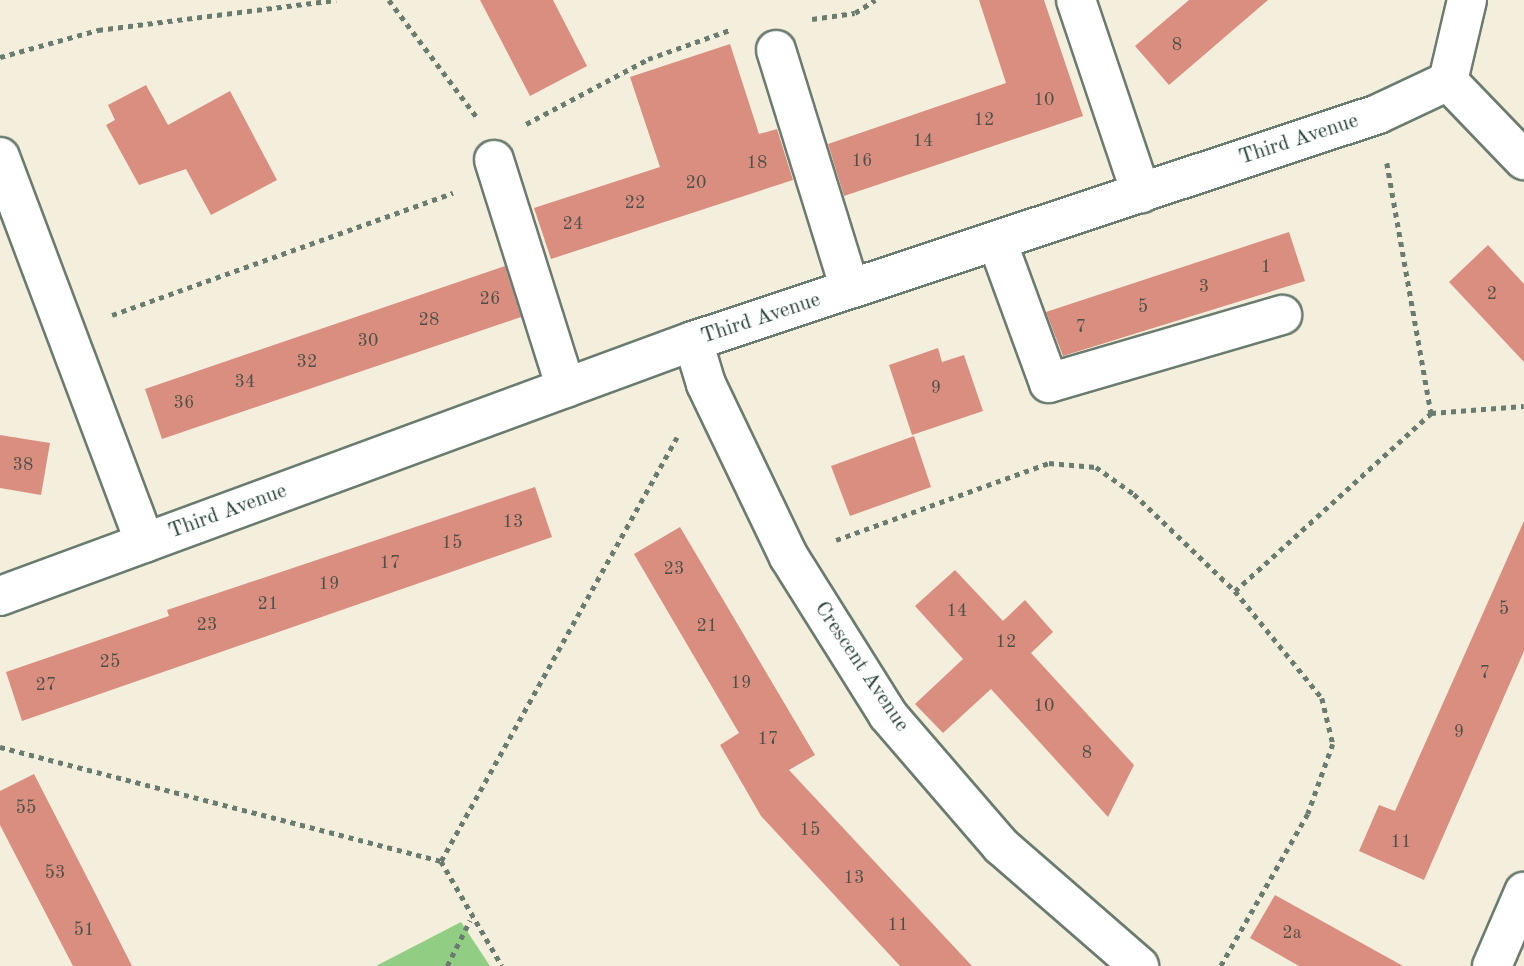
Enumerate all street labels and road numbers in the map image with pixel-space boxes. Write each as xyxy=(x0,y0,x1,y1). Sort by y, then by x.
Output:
street label: Third Avenue xyxy=(1236,109,1362,171)
street label: Third Avenue xyxy=(698,288,824,350)
street label: Third Avenue xyxy=(165,479,291,545)
street label: Crescent Avenue xyxy=(808,597,914,737)

